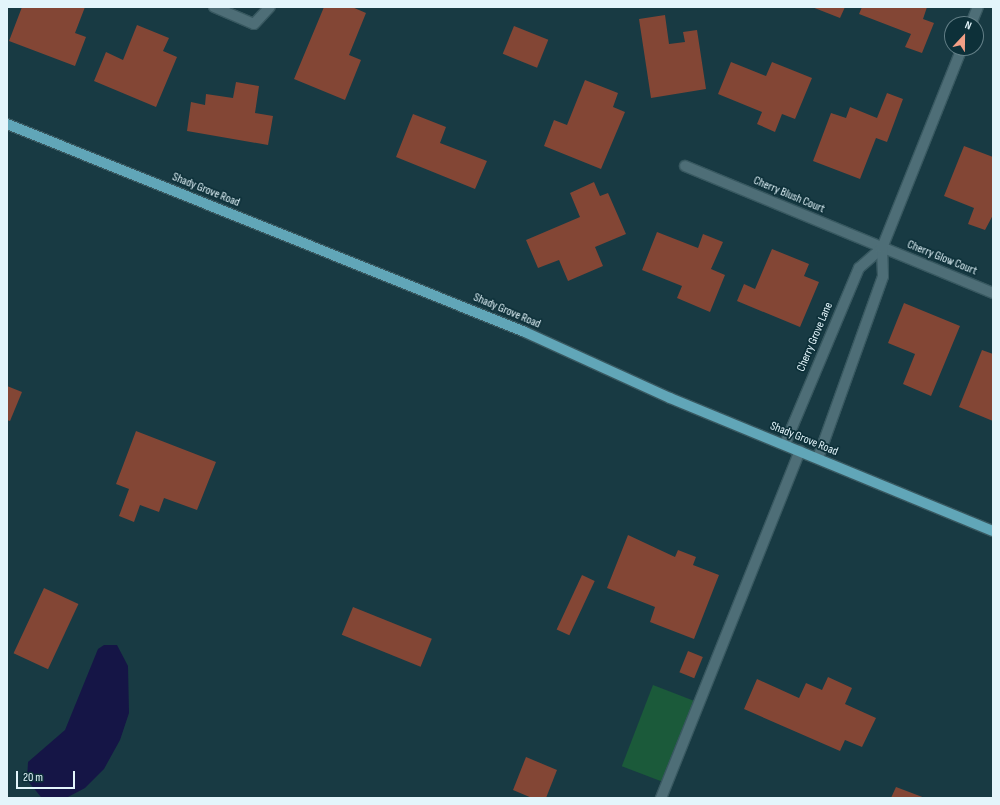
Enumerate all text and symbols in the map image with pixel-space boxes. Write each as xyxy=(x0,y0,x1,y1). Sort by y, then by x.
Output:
north arrow xyxy=(944,16,984,56)
text: N xyxy=(963,18,973,32)
street label: Shady Grove Road xyxy=(170,170,242,210)
street label: Cherry Blush Court xyxy=(751,173,827,217)
street label: Cherry Glow Court xyxy=(905,237,979,279)
street label: Shady Grove Road xyxy=(471,290,543,332)
street label: Cherry Grove Lane xyxy=(794,300,836,374)
street label: Shady Grove Road xyxy=(768,419,840,459)
scale bar xyxy=(18,763,77,789)
text: 20 m xyxy=(23,770,43,785)

